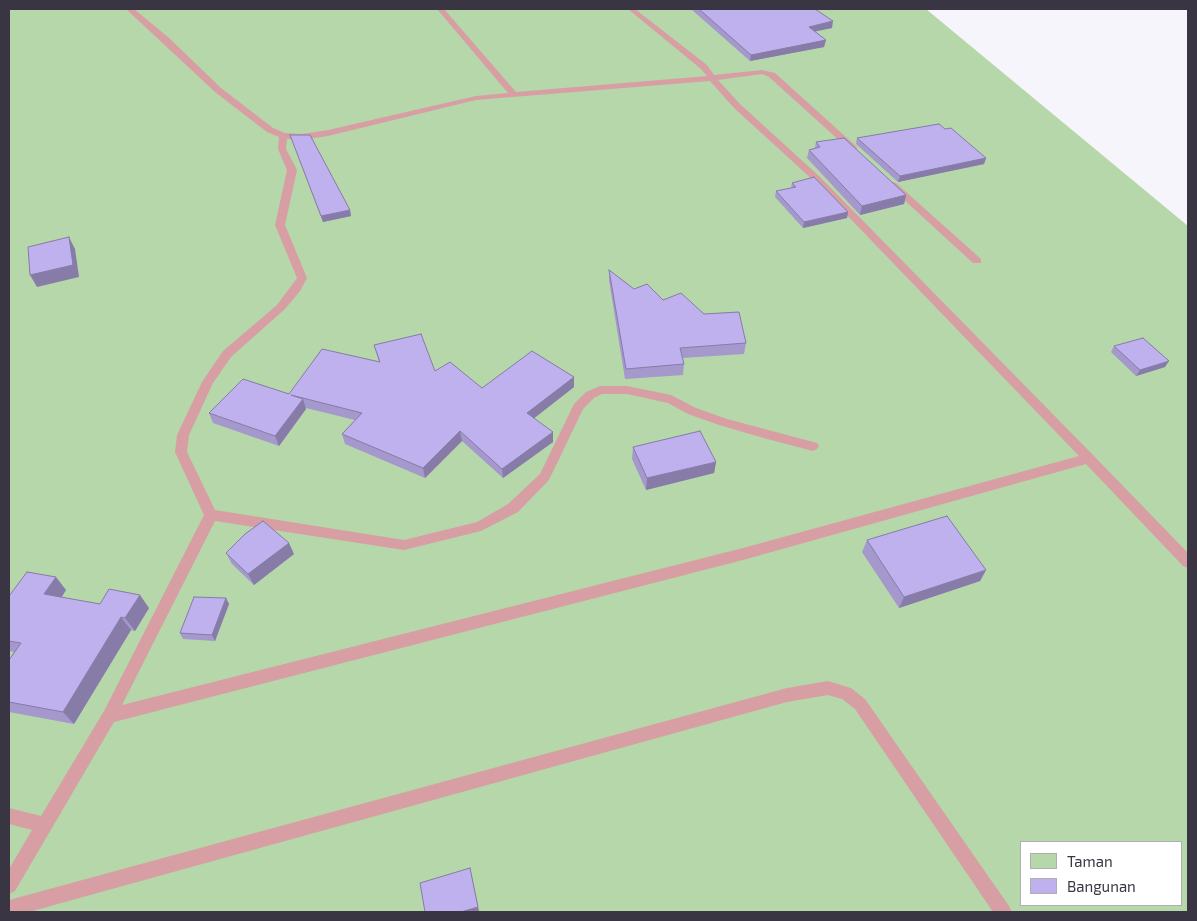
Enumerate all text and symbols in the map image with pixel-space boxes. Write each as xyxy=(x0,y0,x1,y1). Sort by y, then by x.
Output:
legend xyxy=(1020,841,1182,906)
text: Taman xyxy=(1067,852,1113,870)
text: Bangunan xyxy=(1067,877,1136,895)

